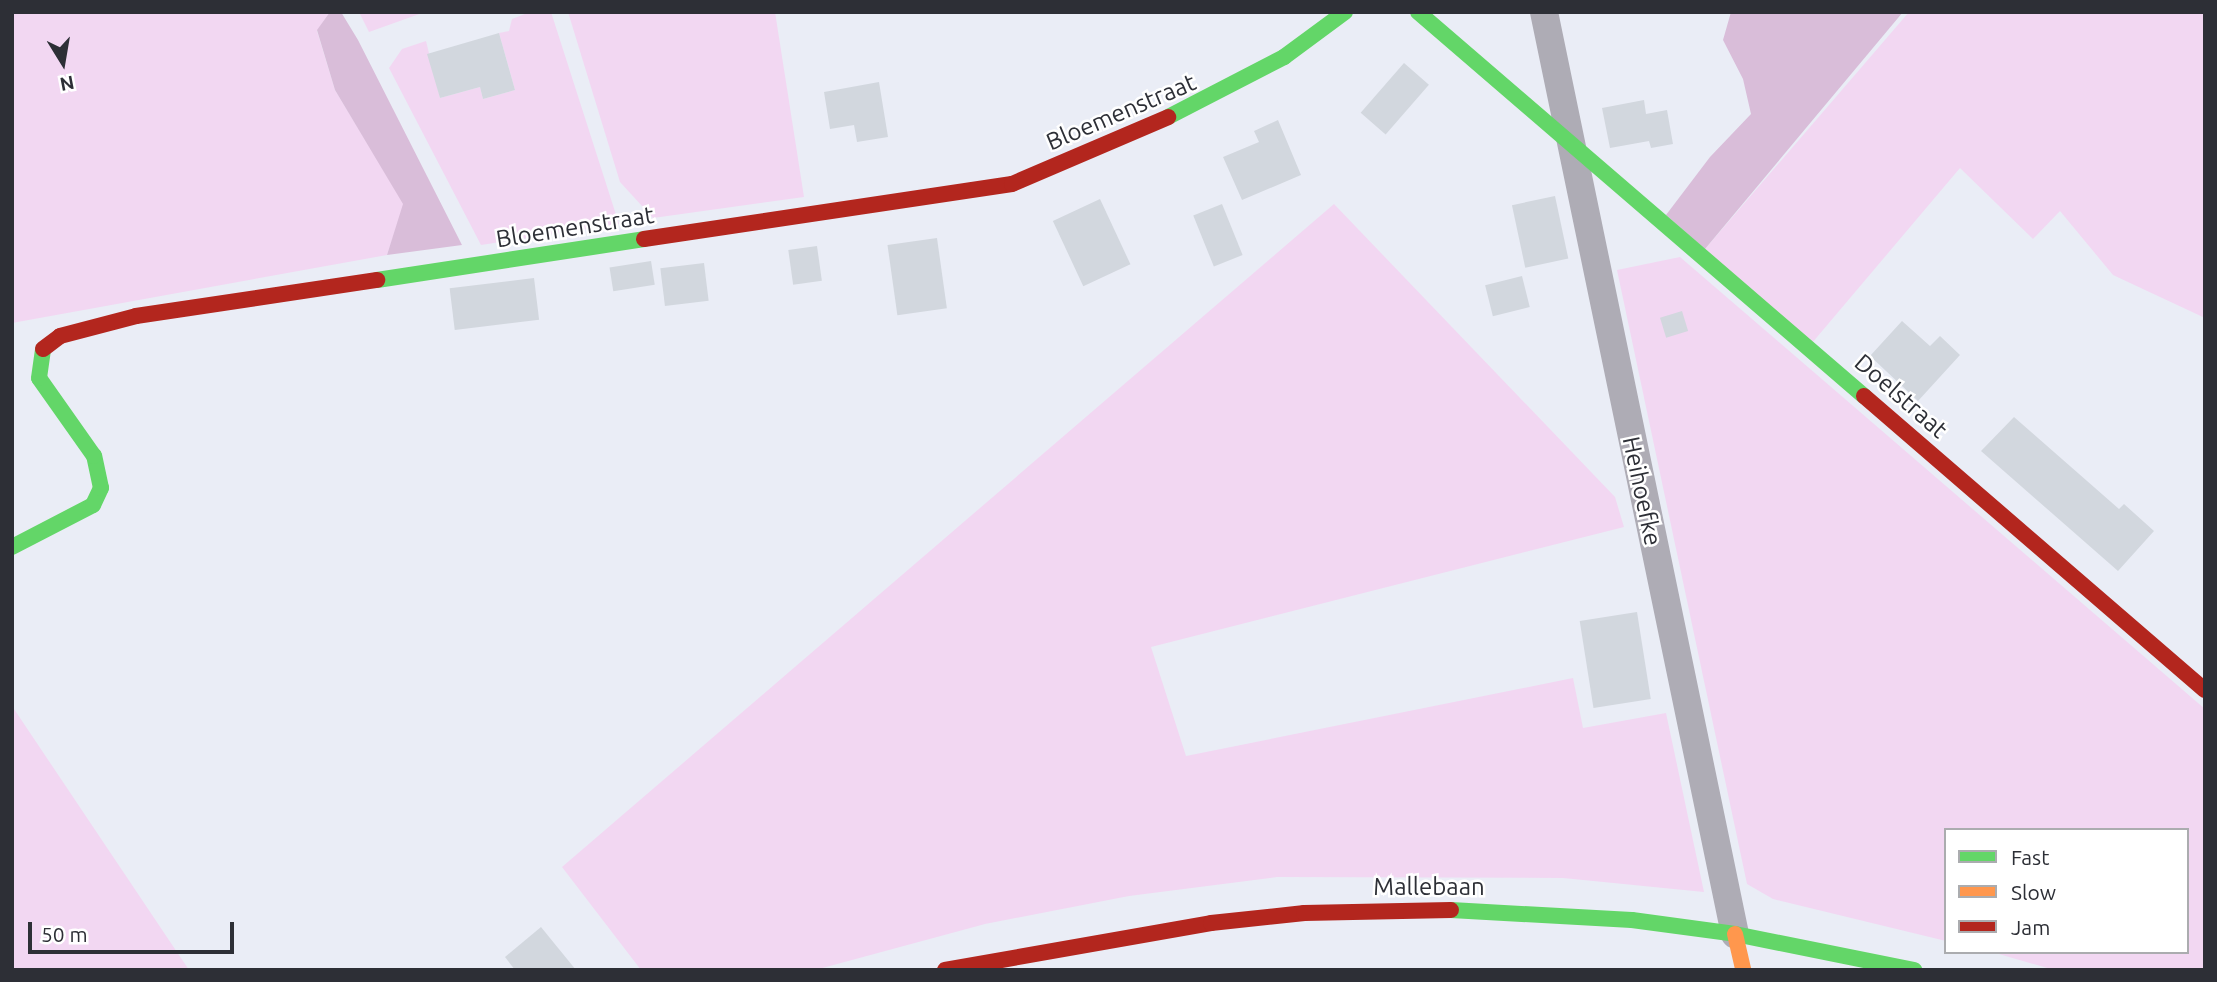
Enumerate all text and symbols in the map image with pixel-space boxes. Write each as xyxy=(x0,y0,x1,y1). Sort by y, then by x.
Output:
north arrow xyxy=(28,28,98,98)
street label: Bloemenstraat xyxy=(1042,68,1200,156)
text: N xyxy=(58,71,76,96)
street label: Bloemenstraat xyxy=(494,200,656,254)
street label: Doelstraat xyxy=(1849,348,1953,444)
street label: Heihoefke xyxy=(1616,434,1668,548)
legend xyxy=(1944,828,2189,954)
text: Fast xyxy=(2011,845,2049,869)
street label: Mallebaan xyxy=(1373,873,1485,901)
text: Slow xyxy=(2011,880,2056,904)
scale bar xyxy=(32,908,238,952)
text: Jam xyxy=(2011,915,2050,939)
text: 50 m xyxy=(41,922,88,946)

